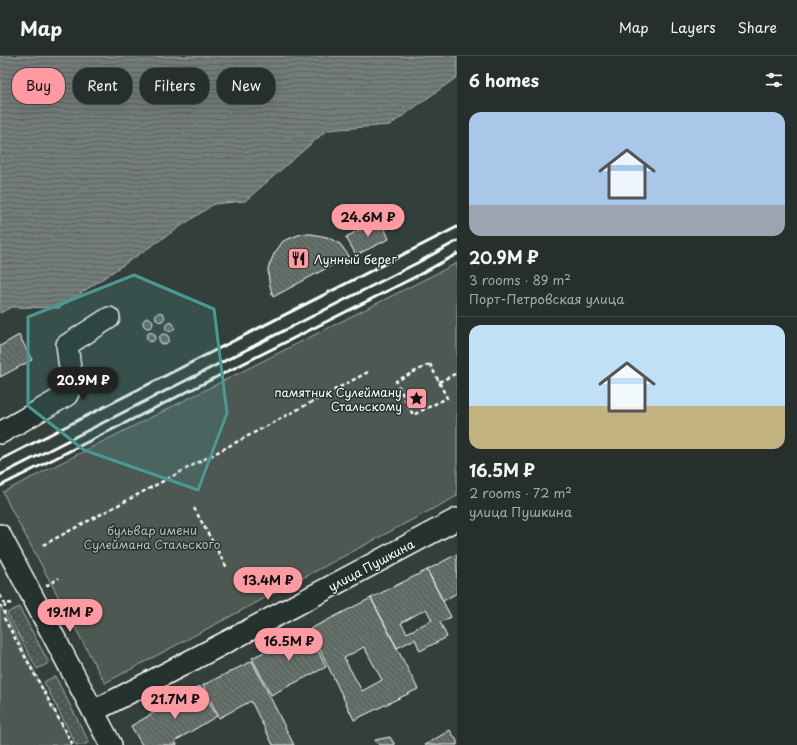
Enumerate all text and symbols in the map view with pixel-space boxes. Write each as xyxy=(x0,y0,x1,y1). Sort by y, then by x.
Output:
text: Map xyxy=(20,14,62,42)
text: Map xyxy=(619,17,649,38)
text: Layers xyxy=(671,17,716,38)
text: Share xyxy=(738,17,777,38)
text: 6 homes xyxy=(469,67,539,93)
chip: Buy xyxy=(12,68,65,104)
chip: Rent xyxy=(73,68,132,104)
chip: Filters xyxy=(140,68,209,104)
chip: New xyxy=(217,68,275,104)
icon: filters xyxy=(763,69,785,91)
icon: home xyxy=(591,138,663,210)
pin: 24.6M ₽ xyxy=(331,204,405,238)
text: 24.6M ₽ xyxy=(341,207,395,226)
text: 20.9M ₽ xyxy=(469,244,539,270)
restaurant icon: Лунный берег xyxy=(286,246,312,272)
place label: Лунный берег xyxy=(314,250,397,268)
text: 3 rooms · 89 m² xyxy=(469,270,571,289)
text: Порт-Петровская улица xyxy=(469,289,624,308)
icon: home xyxy=(591,351,663,423)
pin: 20.9M ₽ xyxy=(46,367,120,401)
text: 20.9M ₽ xyxy=(56,370,110,389)
place label: памятник Сулейману Стальскому xyxy=(274,383,402,415)
place icon: памятник Сулейману Стальскому xyxy=(404,386,430,412)
text: 16.5M ₽ xyxy=(469,457,535,483)
text: 2 rooms · 72 m² xyxy=(469,483,572,502)
text: улица Пушкина xyxy=(469,502,572,521)
park label: бульвар имени Сулеймана Стальского xyxy=(83,521,221,553)
street label: улица Пушкина xyxy=(325,534,418,595)
pin: 13.4M ₽ xyxy=(231,567,305,601)
text: 13.4M ₽ xyxy=(242,570,294,589)
pin: 19.1M ₽ xyxy=(33,599,107,633)
text: 19.1M ₽ xyxy=(47,602,93,621)
pin: 16.5M ₽ xyxy=(252,628,326,662)
text: 16.5M ₽ xyxy=(264,631,314,650)
pin: 21.7M ₽ xyxy=(138,686,212,720)
text: 21.7M ₽ xyxy=(150,689,200,708)

